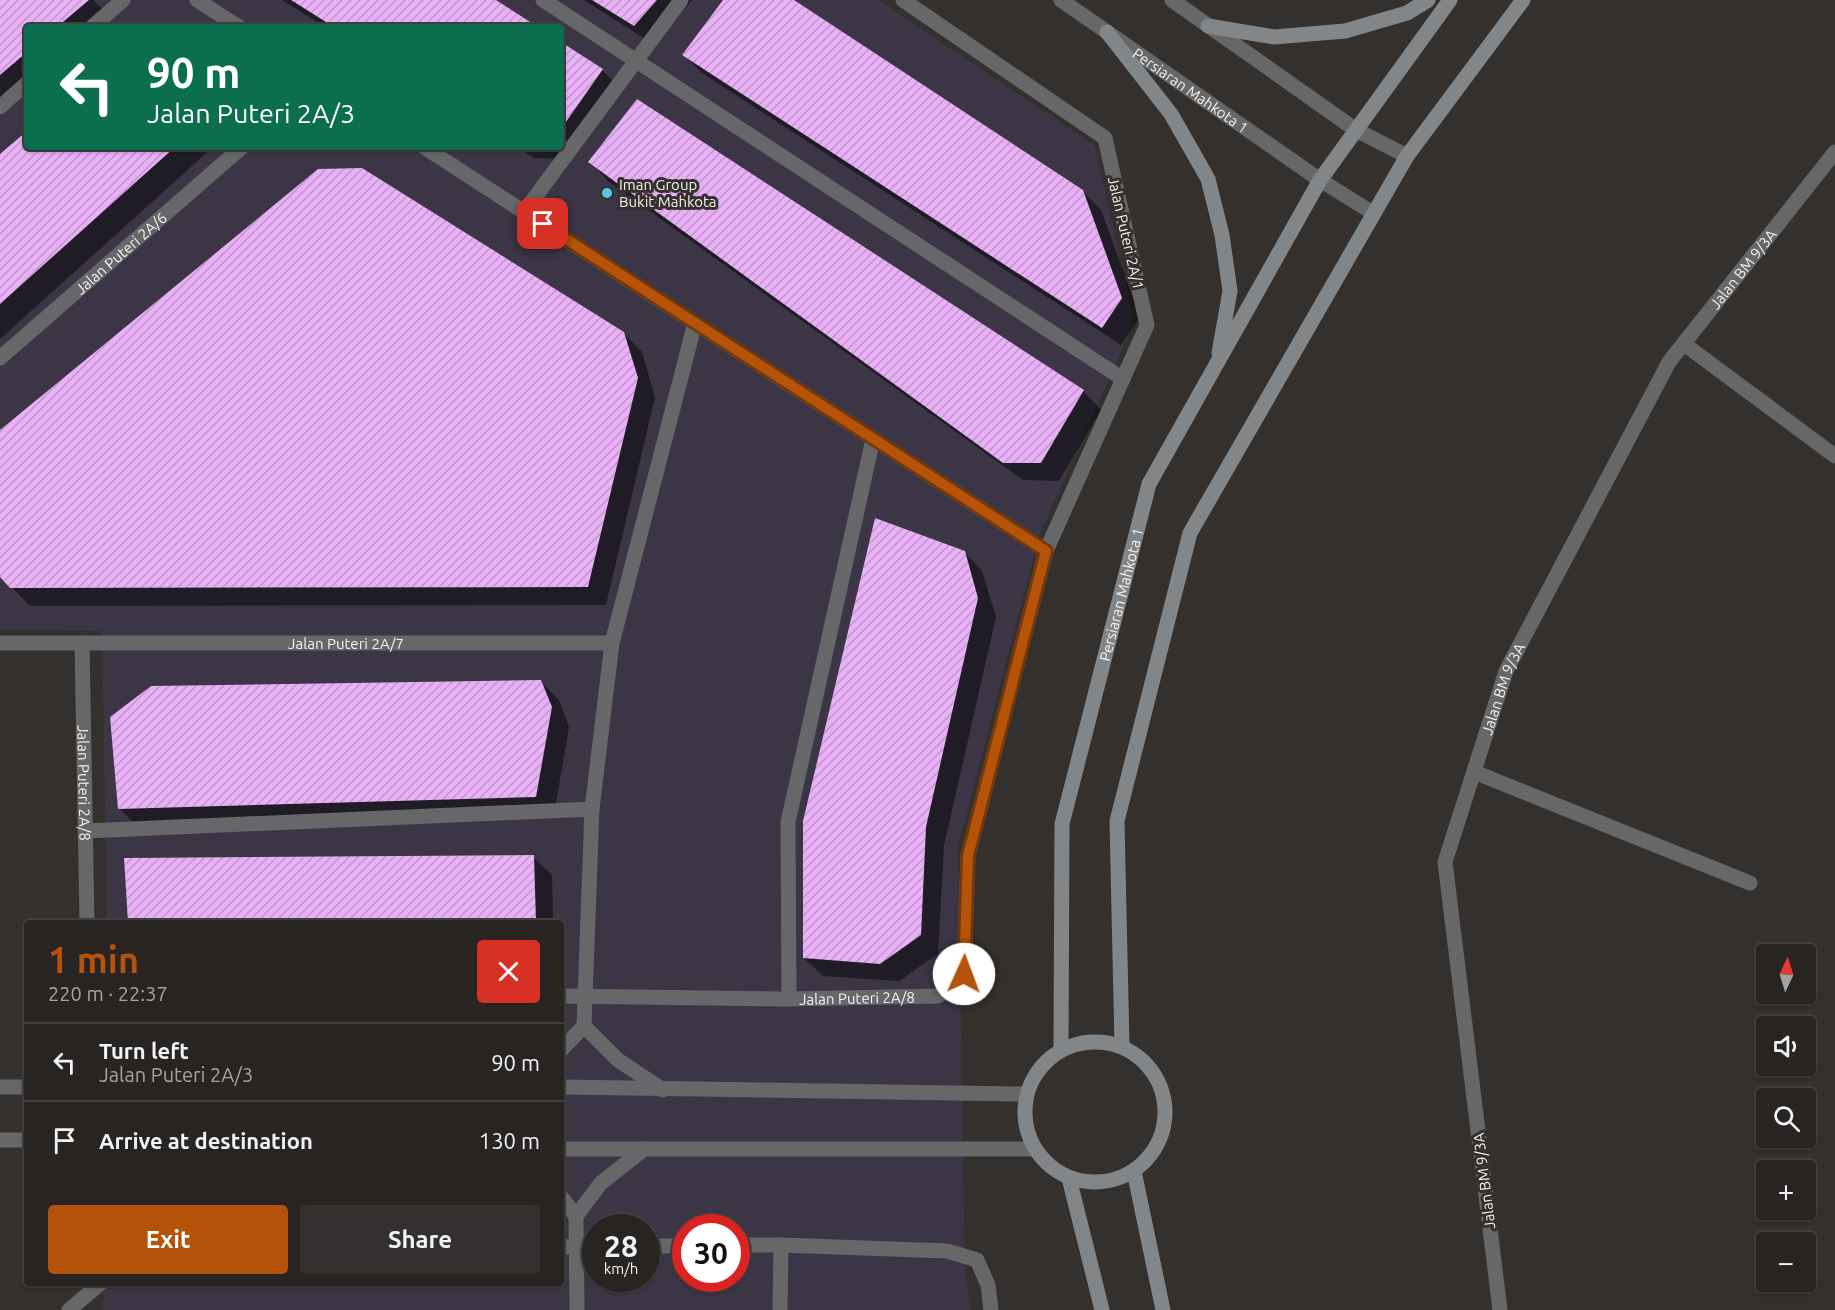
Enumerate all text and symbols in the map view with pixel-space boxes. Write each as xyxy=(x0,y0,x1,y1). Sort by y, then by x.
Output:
street label: Persiaran Mahkota 1 xyxy=(1130,44,1252,136)
icon: left xyxy=(48,48,126,126)
text: 90 m xyxy=(147,49,241,96)
text: Jalan Puteri 2A/3 xyxy=(147,98,355,128)
street label: Jalan Puteri 2A/1 xyxy=(1105,175,1147,291)
place label: Iman Group Bukit Mahkota xyxy=(619,176,717,210)
marker: Iman Group Bukit Mahkota xyxy=(600,186,614,200)
pin xyxy=(517,198,568,249)
icon: arrive xyxy=(526,207,559,240)
street label: Jalan Puteri 2A/6 xyxy=(71,208,170,297)
street label: Jalan BM 9/3A xyxy=(1706,225,1780,312)
street label: Persiaran Mahkota 1 xyxy=(1096,526,1146,663)
street label: Jalan Puteri 2A/7 xyxy=(288,635,404,652)
street label: Jalan BM 9/3A xyxy=(1478,640,1528,737)
street label: Jalan Puteri 2A/8 xyxy=(75,725,94,841)
text: 1 min xyxy=(48,939,139,980)
button: close xyxy=(477,940,540,1003)
position arrow xyxy=(932,942,996,1006)
north arrow xyxy=(1756,944,1816,1004)
map controls xyxy=(1756,944,1816,1292)
text: 220 m · 22:37 xyxy=(48,982,168,1005)
street label: Jalan Puteri 2A/8 xyxy=(799,988,915,1007)
button: sound xyxy=(1756,1016,1816,1076)
text: Turn left xyxy=(99,1038,189,1063)
icon: left xyxy=(48,1046,81,1079)
text: 90 m xyxy=(491,1050,540,1075)
text: Jalan Puteri 2A/3 xyxy=(99,1063,253,1086)
button: search xyxy=(1756,1088,1816,1148)
icon: arrive xyxy=(48,1124,81,1157)
text: Arrive at destination xyxy=(99,1128,313,1153)
text: 130 m xyxy=(479,1128,540,1153)
street label: Jalan BM 9/3A xyxy=(1470,1132,1498,1230)
button: + xyxy=(1756,1160,1816,1220)
button: Exit xyxy=(48,1205,288,1274)
button: Share xyxy=(300,1205,540,1274)
speed limit sign: 30 xyxy=(672,1214,750,1292)
text: 28 xyxy=(604,1229,638,1263)
button: − xyxy=(1756,1232,1816,1292)
text: km/h xyxy=(604,1260,638,1277)

